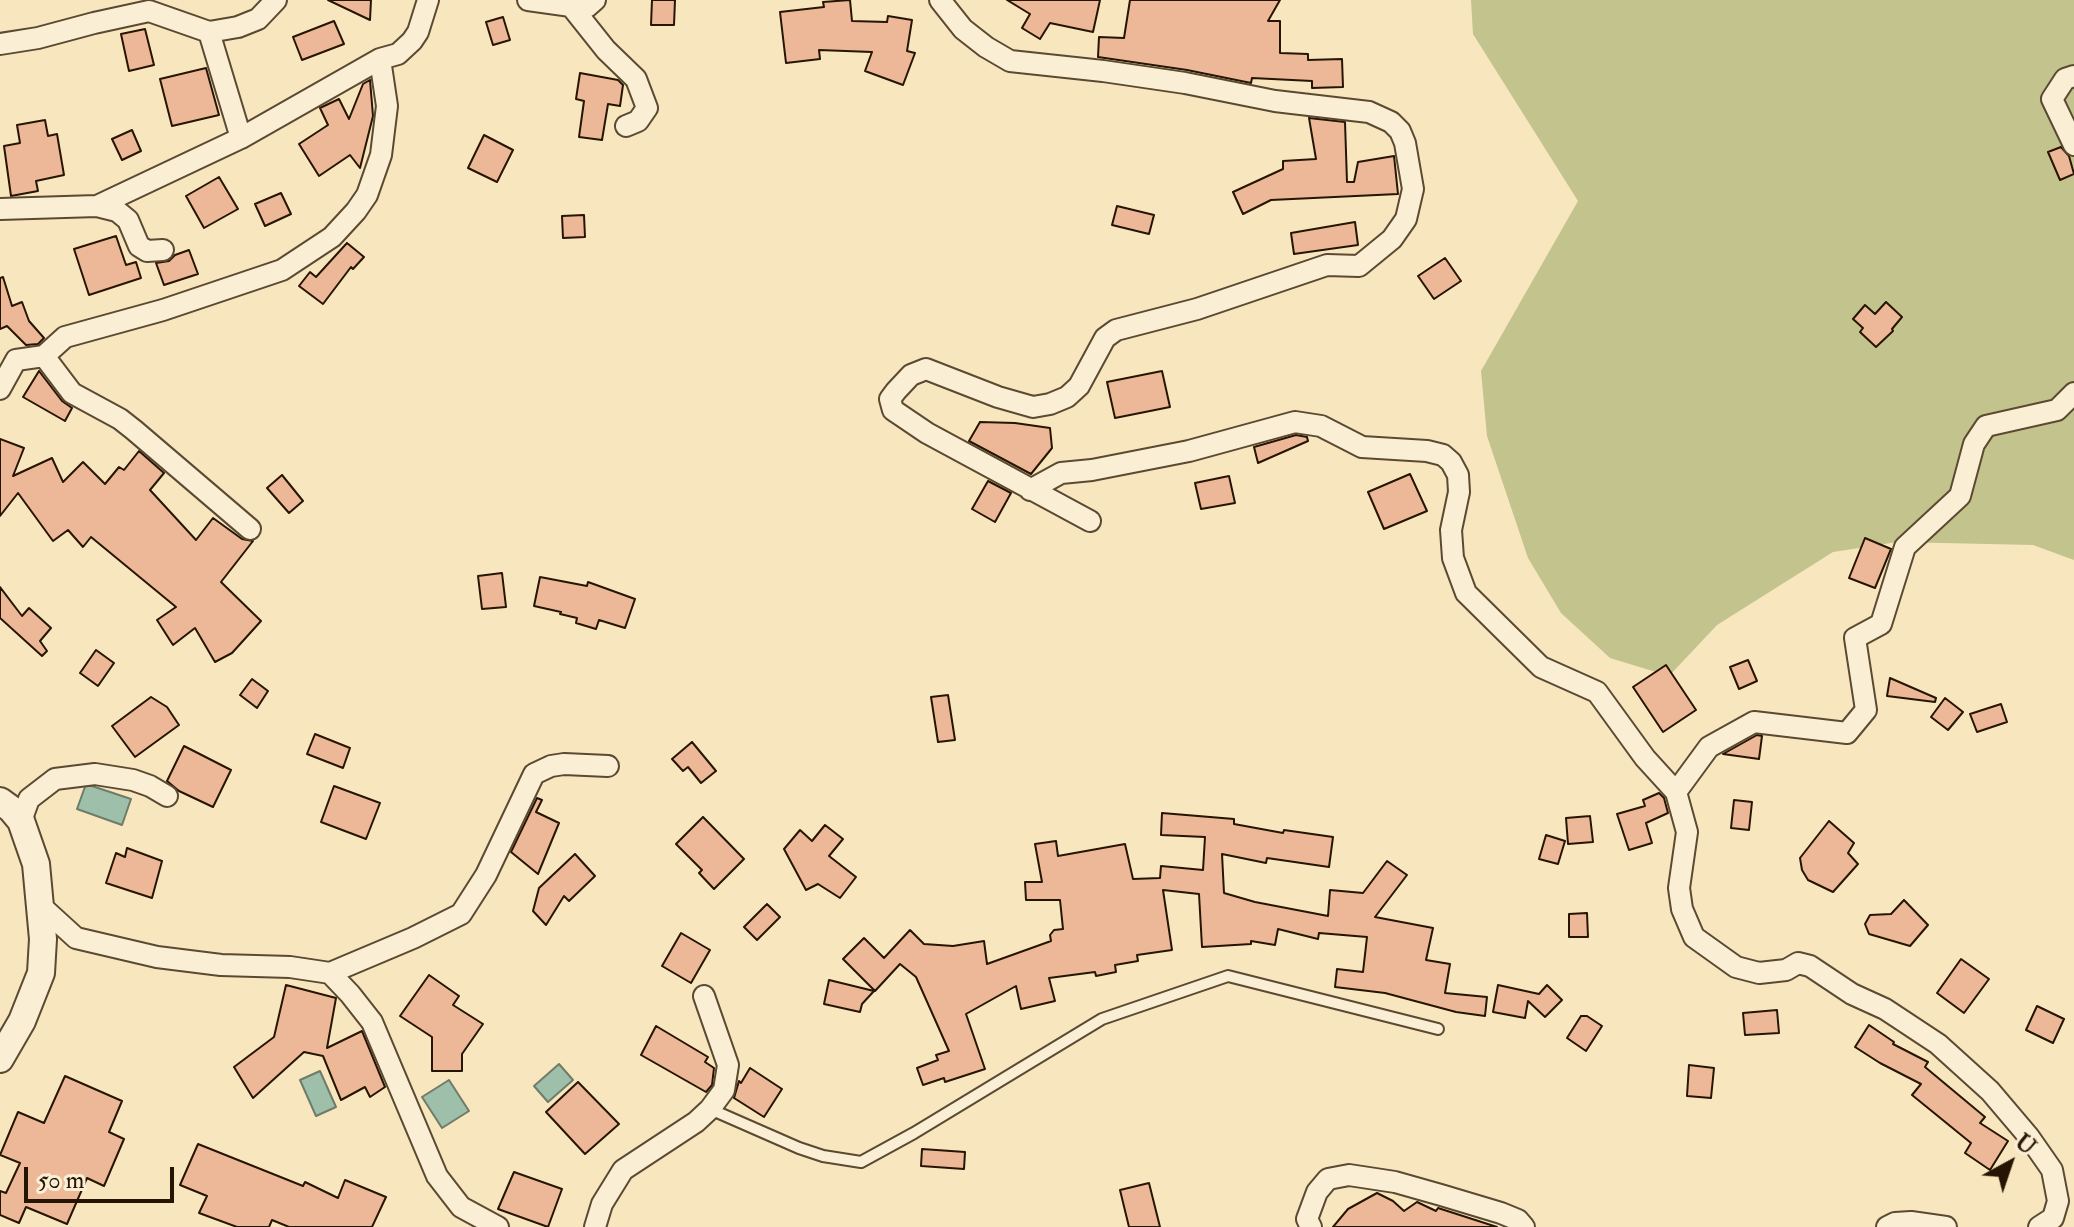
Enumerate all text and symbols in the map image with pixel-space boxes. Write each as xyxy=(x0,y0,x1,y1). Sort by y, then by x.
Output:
north arrow xyxy=(1970,1123,2050,1203)
text: U xyxy=(2009,1128,2041,1161)
scale bar xyxy=(28,1151,178,1201)
text: 50 m xyxy=(38,1165,84,1196)

